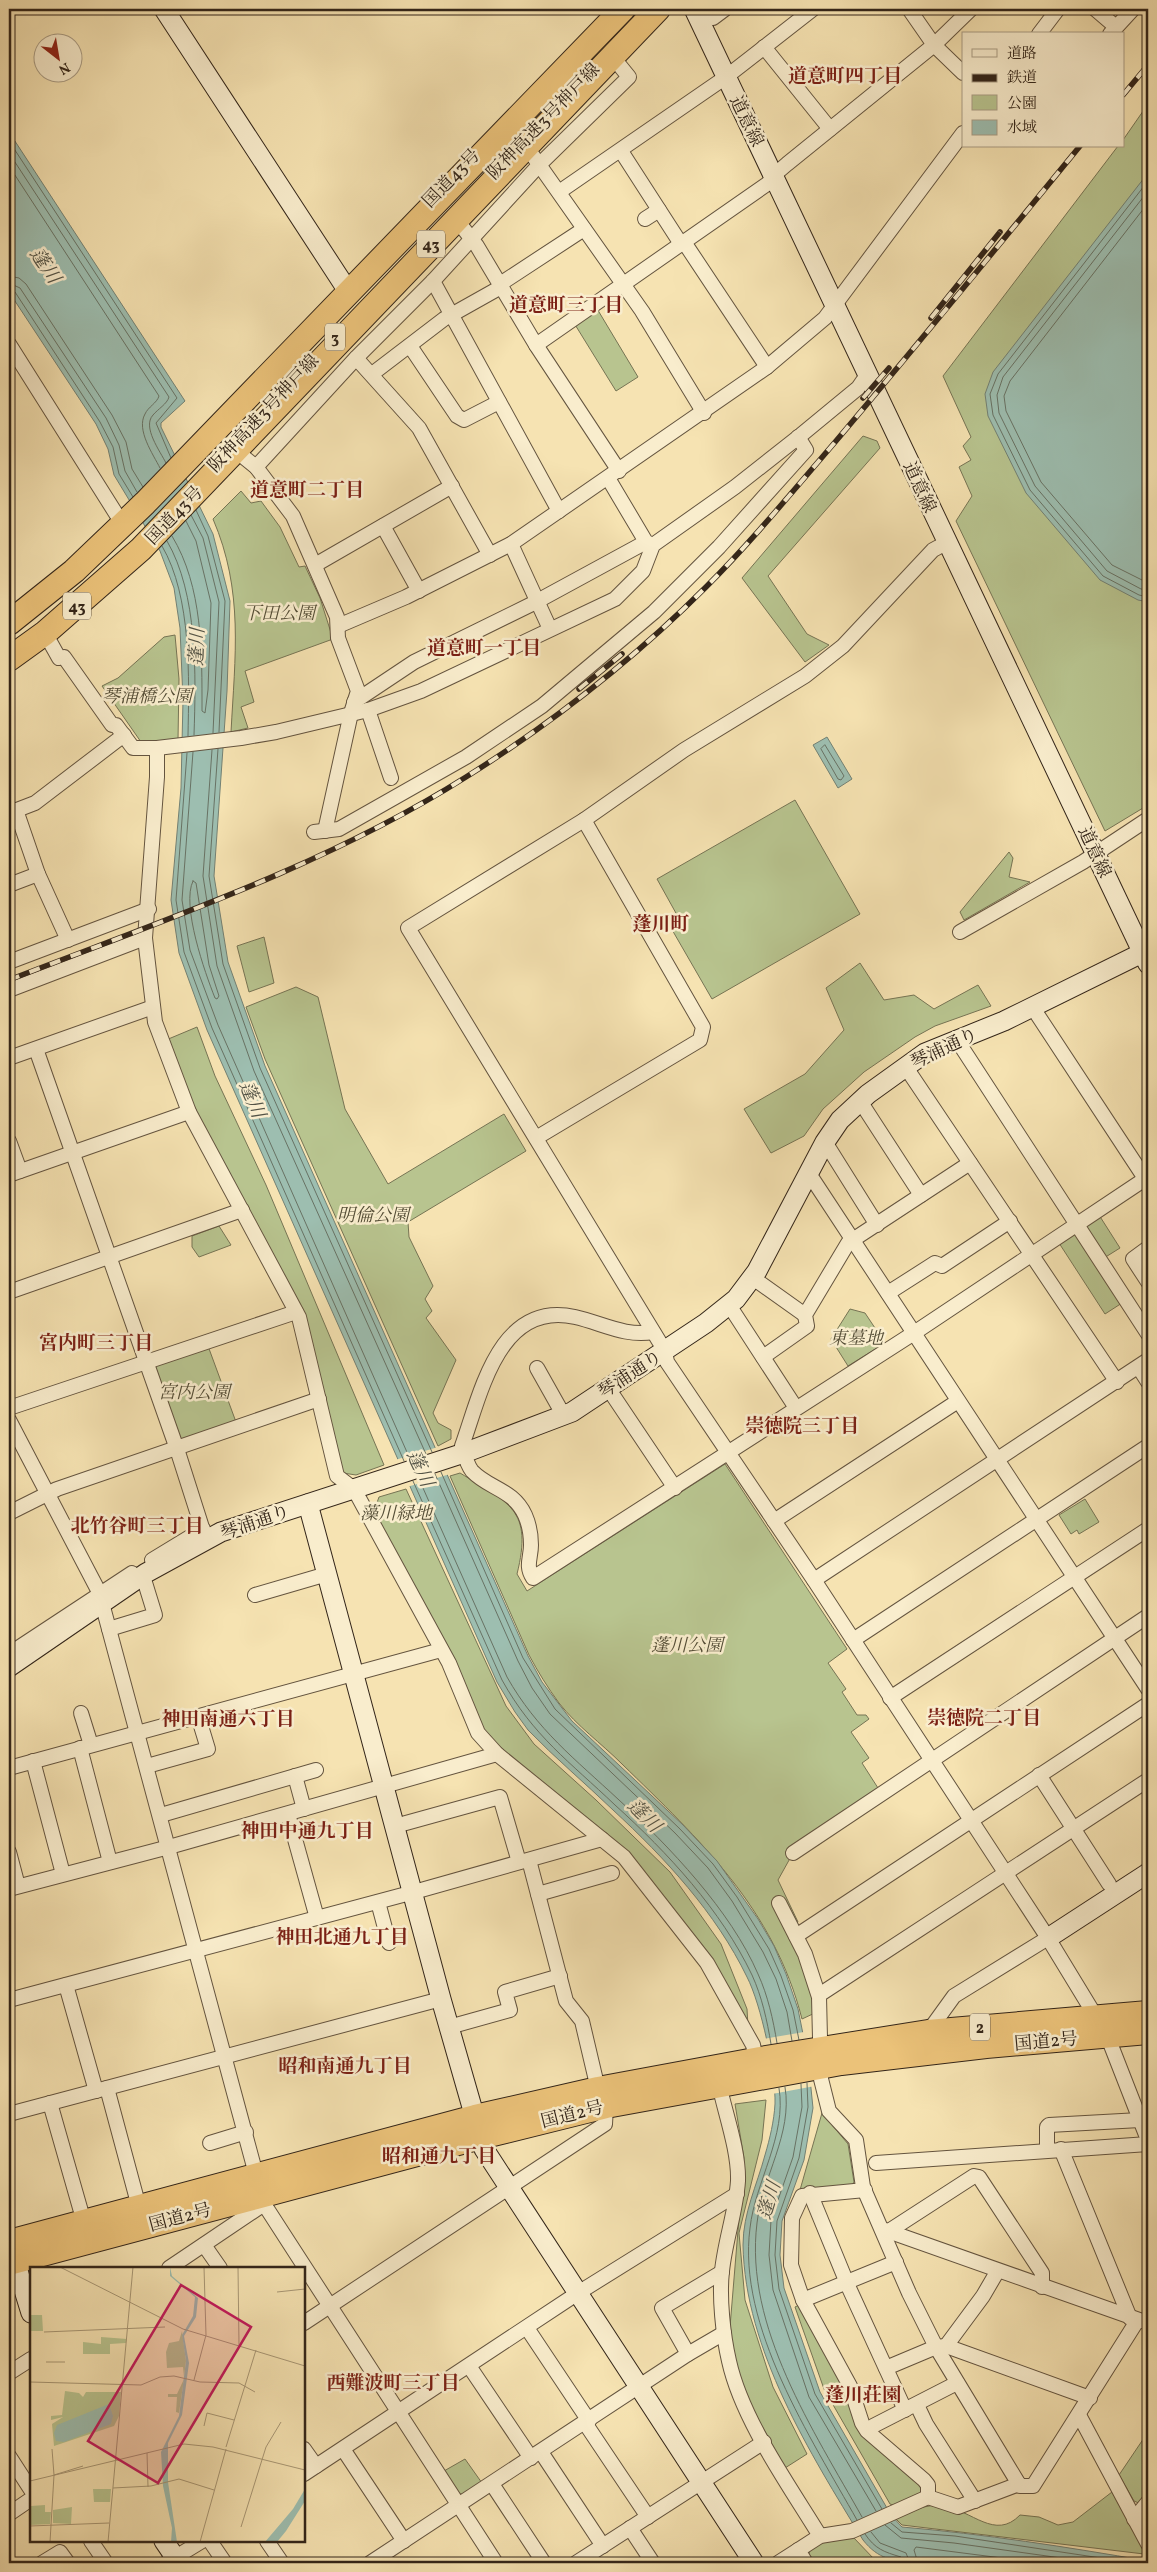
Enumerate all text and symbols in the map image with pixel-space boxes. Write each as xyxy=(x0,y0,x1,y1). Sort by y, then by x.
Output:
north arrow xyxy=(32,32,82,82)
legend xyxy=(962,32,1124,148)
text: 道路 xyxy=(1007,44,1037,65)
text: N xyxy=(55,57,73,79)
street label: 阪神高速3号神戸線 xyxy=(482,58,606,186)
district label: 道意町四丁目 xyxy=(788,64,902,90)
text: 鉄道 xyxy=(1007,68,1037,89)
street label: 道意線 xyxy=(723,92,769,151)
text: 公園 xyxy=(1007,94,1037,115)
text: 水域 xyxy=(1007,118,1037,139)
street label: 国道43号 xyxy=(418,144,487,214)
road number: 43 xyxy=(417,230,445,258)
water label: 蓬川 xyxy=(23,243,67,291)
district label: 道意町三丁目 xyxy=(509,293,623,319)
road number: 3 xyxy=(325,324,345,351)
street label: 阪神高速3号神戸線 xyxy=(203,349,325,479)
street label: 道意線 xyxy=(896,458,941,517)
district label: 道意町二丁目 xyxy=(250,478,364,504)
street label: 国道43号 xyxy=(141,481,210,551)
road number: 43 xyxy=(63,592,91,620)
park label: 下田公園 xyxy=(243,602,318,627)
water label: 蓬川 xyxy=(184,626,212,667)
district label: 道意町一丁目 xyxy=(427,636,541,662)
park label: 琴浦橋公園 xyxy=(102,685,195,710)
street label: 道意線 xyxy=(1071,823,1116,882)
district label: 蓬川町 xyxy=(632,912,690,938)
street label: 琴浦通り xyxy=(907,1023,983,1076)
water label: 蓬川 xyxy=(232,1077,271,1124)
park label: 明倫公園 xyxy=(337,1204,412,1229)
park label: 東墓地 xyxy=(829,1327,885,1352)
district label: 宮内町三丁目 xyxy=(39,1331,153,1357)
street label: 琴浦通り xyxy=(594,1345,668,1405)
park label: 宮内公園 xyxy=(158,1381,233,1406)
district label: 崇徳院三丁目 xyxy=(745,1414,859,1440)
water label: 蓬川 xyxy=(399,1446,440,1493)
street label: 琴浦通り xyxy=(217,1500,294,1547)
park label: 藻川緑地 xyxy=(360,1502,434,1527)
district label: 北竹谷町三丁目 xyxy=(70,1514,204,1540)
park label: 蓬川公園 xyxy=(651,1634,726,1659)
district label: 崇徳院二丁目 xyxy=(927,1706,1041,1732)
district label: 神田南通六丁目 xyxy=(161,1707,295,1733)
water label: 蓬川 xyxy=(621,1794,668,1840)
district label: 神田中通九丁目 xyxy=(240,1819,374,1845)
district label: 神田北通九丁目 xyxy=(275,1925,409,1951)
road number: 2 xyxy=(970,2014,990,2040)
street label: 国道2号 xyxy=(1013,2027,1079,2058)
district label: 昭和南通九丁目 xyxy=(278,2054,412,2080)
street label: 国道2号 xyxy=(538,2096,606,2135)
district label: 昭和通九丁目 xyxy=(382,2144,496,2170)
water label: 蓬川 xyxy=(752,2177,788,2223)
street label: 国道2号 xyxy=(146,2198,214,2239)
inset map xyxy=(30,2267,305,2542)
district label: 西難波町三丁目 xyxy=(326,2371,460,2397)
district label: 蓬川荘園 xyxy=(825,2383,901,2409)

